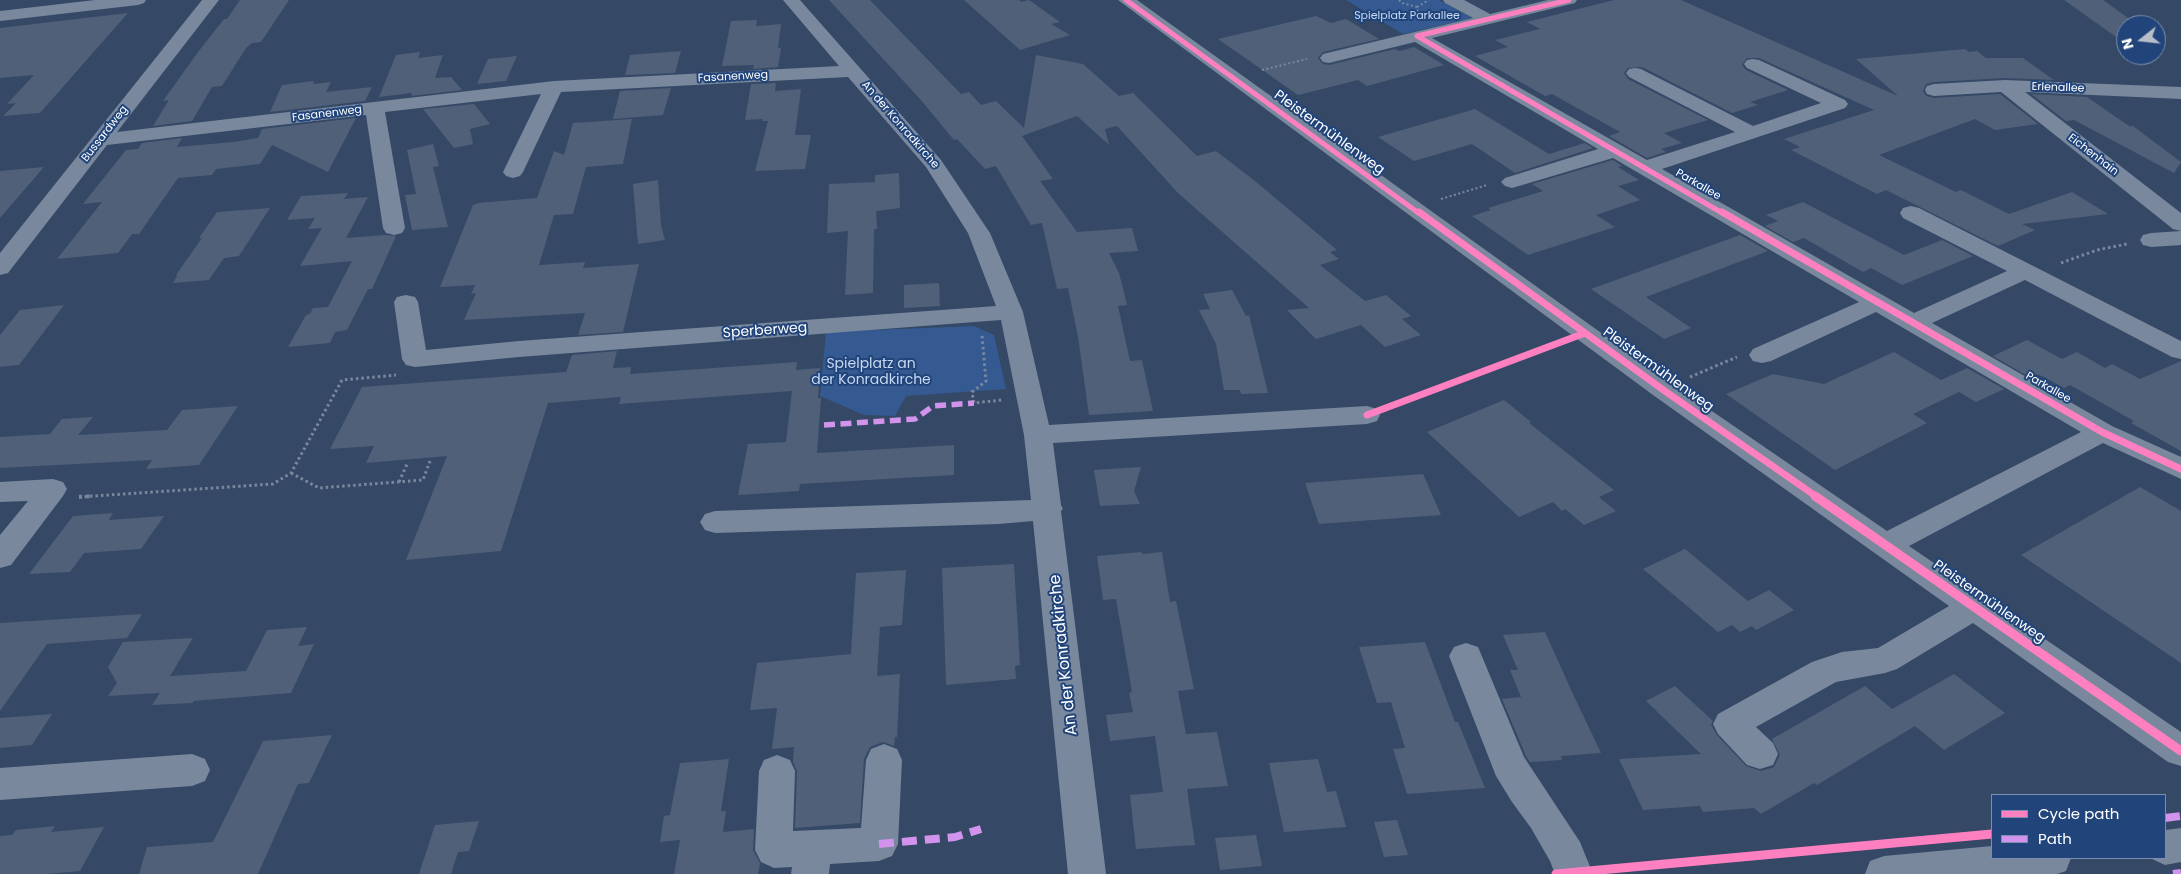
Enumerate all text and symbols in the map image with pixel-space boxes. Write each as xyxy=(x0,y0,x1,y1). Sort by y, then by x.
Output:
park label: Spielplatz Parkallee xyxy=(1354,9,1460,23)
north arrow xyxy=(2116,15,2166,65)
text: N xyxy=(2116,36,2139,52)
street label: Fasanenweg xyxy=(698,69,768,85)
street label: An der Konradkirche xyxy=(858,79,942,171)
street label: Erlenallee xyxy=(2031,80,2085,96)
street label: Pleistermühlenweg xyxy=(1270,87,1388,179)
street label: Bussardweg xyxy=(79,103,131,165)
street label: Fasanenweg xyxy=(291,103,363,125)
street label: Eichenhain xyxy=(2065,131,2121,179)
street label: Parkallee xyxy=(1673,167,1723,203)
street label: Sperberweg xyxy=(722,320,808,342)
street label: Pleistermühlenweg xyxy=(1599,324,1717,416)
park label: Spielplatz an der Konradkirche xyxy=(811,356,931,388)
street label: Parkallee xyxy=(2023,370,2073,406)
street label: Pleistermühlenweg xyxy=(1930,557,2048,647)
street label: An der Konradkirche xyxy=(1046,573,1082,737)
legend xyxy=(1991,794,2166,859)
text: Cycle path xyxy=(2038,803,2119,824)
text: Path xyxy=(2038,828,2072,849)

